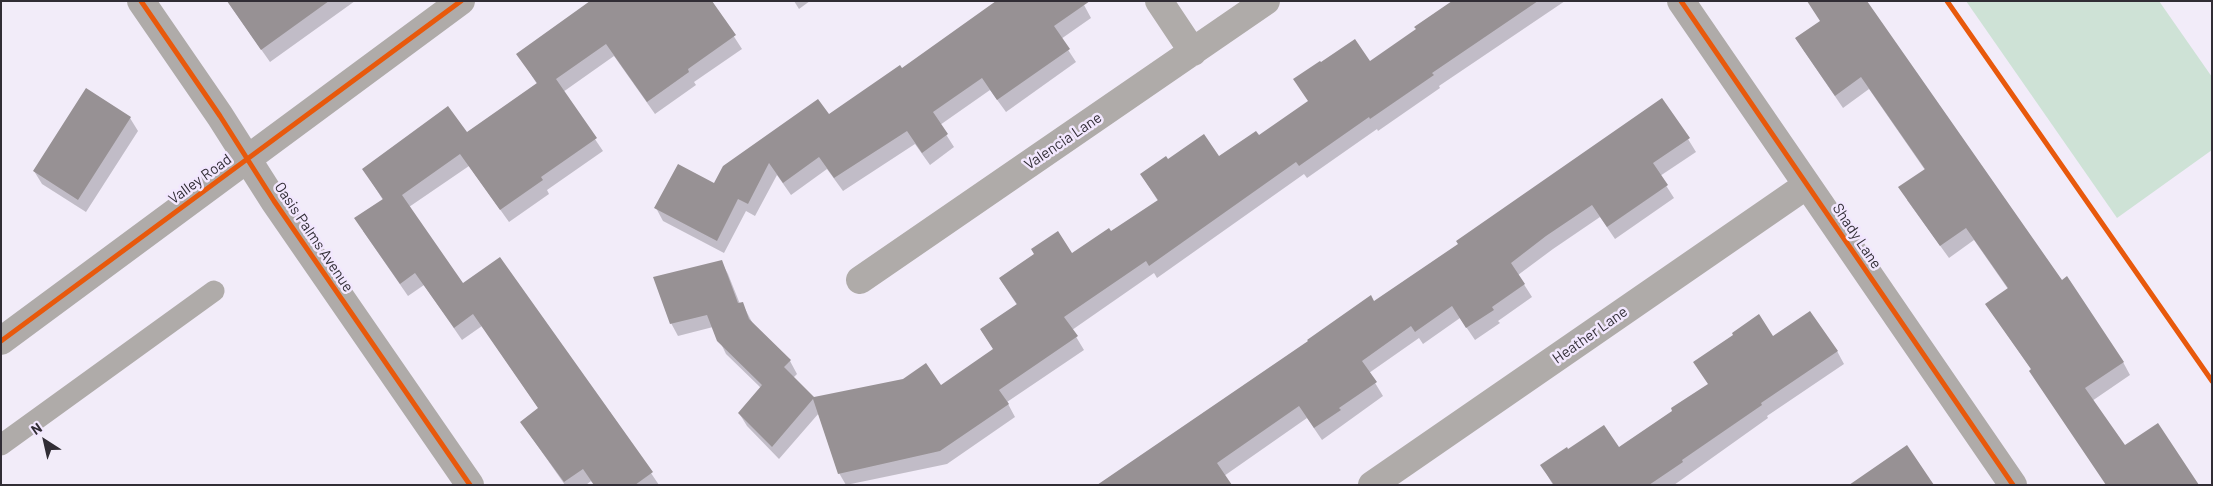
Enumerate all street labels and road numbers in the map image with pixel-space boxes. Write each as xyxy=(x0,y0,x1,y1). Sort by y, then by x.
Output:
street label: Valencia Lane xyxy=(1021,108,1105,174)
street label: Valley Road xyxy=(165,150,235,208)
street label: Oasis Palms Avenue xyxy=(271,179,357,295)
street label: Shady Lane xyxy=(1829,200,1885,272)
street label: Heather Lane xyxy=(1549,303,1631,367)

